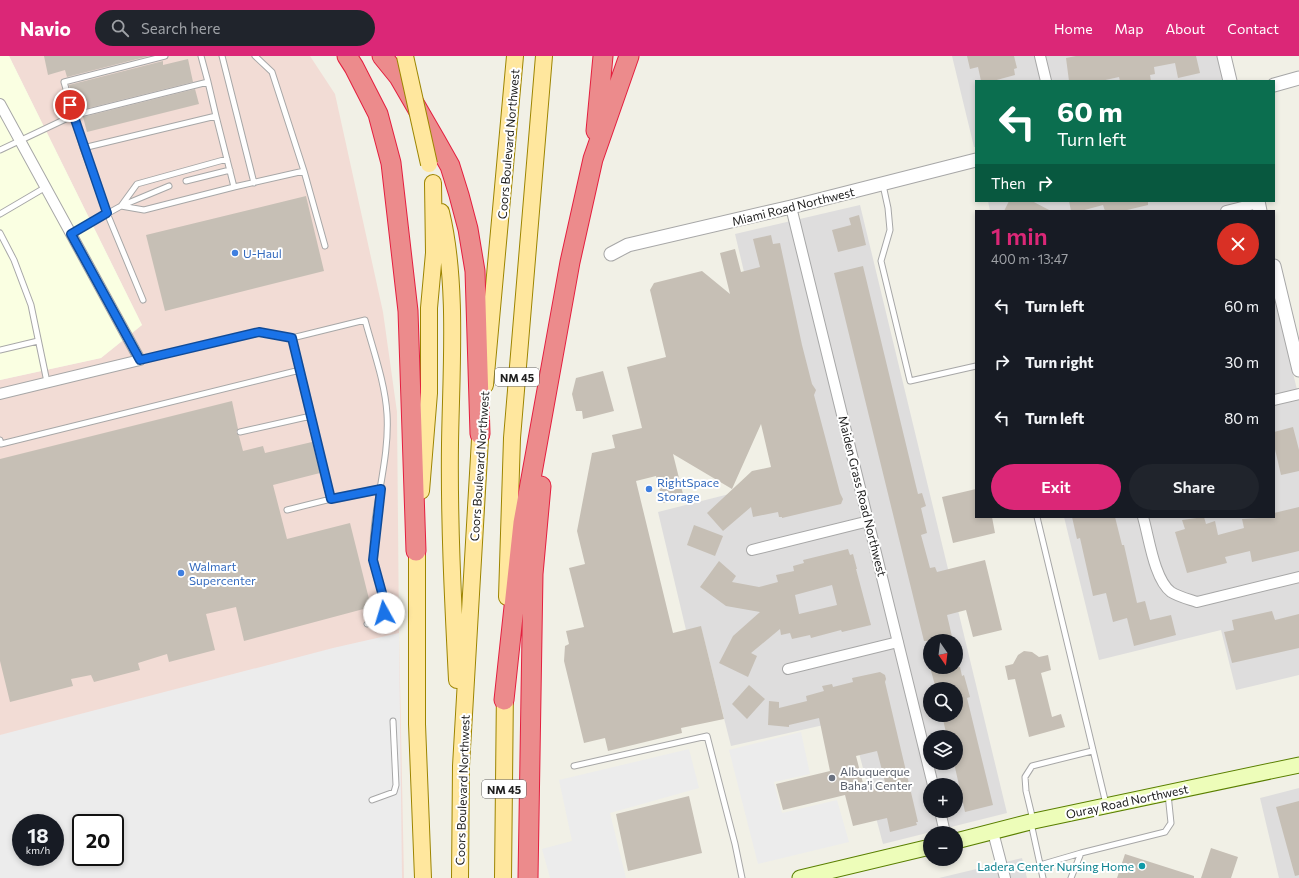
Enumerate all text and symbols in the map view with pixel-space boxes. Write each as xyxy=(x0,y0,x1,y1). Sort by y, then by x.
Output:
search box xyxy=(95,10,375,46)
text: Navio xyxy=(20,17,71,40)
icon: search xyxy=(109,17,131,39)
text: Search here xyxy=(141,19,220,37)
text: Home xyxy=(1054,20,1093,37)
text: Map xyxy=(1115,20,1143,37)
text: About xyxy=(1165,20,1205,37)
text: Contact xyxy=(1227,20,1279,37)
street label: Coors Boulevard Northwest xyxy=(494,68,522,220)
pin xyxy=(53,88,87,122)
icon: arrive xyxy=(59,94,81,116)
text: 60 m xyxy=(1057,94,1123,128)
icon: left xyxy=(991,96,1043,148)
text: Turn left xyxy=(1057,128,1126,150)
icon: right xyxy=(1034,172,1056,194)
text: Then xyxy=(991,174,1026,192)
street label: Miami Road Northwest xyxy=(730,184,856,228)
text: 1 min xyxy=(991,221,1048,250)
button: close xyxy=(1217,223,1259,265)
place label: U-Haul xyxy=(243,246,282,260)
marker: U-Haul xyxy=(230,248,240,258)
text: 400 m · 13:47 xyxy=(991,251,1068,267)
icon: left xyxy=(991,295,1013,317)
text: Turn left xyxy=(1025,297,1084,315)
text: 60 m xyxy=(1224,297,1259,315)
icon: right xyxy=(991,351,1013,373)
text: Turn right xyxy=(1025,353,1094,371)
text: 30 m xyxy=(1225,353,1259,371)
road number: NM 45 xyxy=(495,368,539,386)
street label: Coors Boulevard Northwest xyxy=(467,390,491,542)
icon: left xyxy=(991,407,1013,429)
text: Turn left xyxy=(1025,409,1084,427)
text: 80 m xyxy=(1224,409,1259,427)
street label: Maiden Grass Road Northwest xyxy=(836,414,890,578)
button: Exit xyxy=(991,464,1121,510)
button: Share xyxy=(1129,464,1259,510)
place label: RightSpace Storage xyxy=(657,475,719,503)
marker: RightSpace Storage xyxy=(644,484,654,494)
place label: Walmart Supercenter xyxy=(189,559,256,587)
marker: Walmart Supercenter xyxy=(176,568,186,578)
position arrow xyxy=(363,592,405,634)
north arrow xyxy=(923,634,963,674)
map controls xyxy=(923,634,963,866)
button: search xyxy=(923,682,963,722)
street label: Coors Boulevard Northwest xyxy=(452,714,472,866)
button: layers xyxy=(923,730,963,770)
place label: Albuquerque Baha'i Center xyxy=(840,764,913,792)
marker: Albuquerque Baha'i Center xyxy=(827,773,837,783)
button: + xyxy=(923,778,963,818)
road number: NM 45 xyxy=(482,780,526,798)
street label: Ouray Road Northwest xyxy=(1064,781,1190,821)
speed limit sign: 20 xyxy=(72,814,124,866)
text: 18 xyxy=(27,823,49,847)
button: − xyxy=(923,826,963,866)
text: km/h xyxy=(26,844,50,856)
place label: Ladera Center Nursing Home xyxy=(977,859,1134,873)
marker: Ladera Center Nursing Home xyxy=(1137,861,1147,871)

